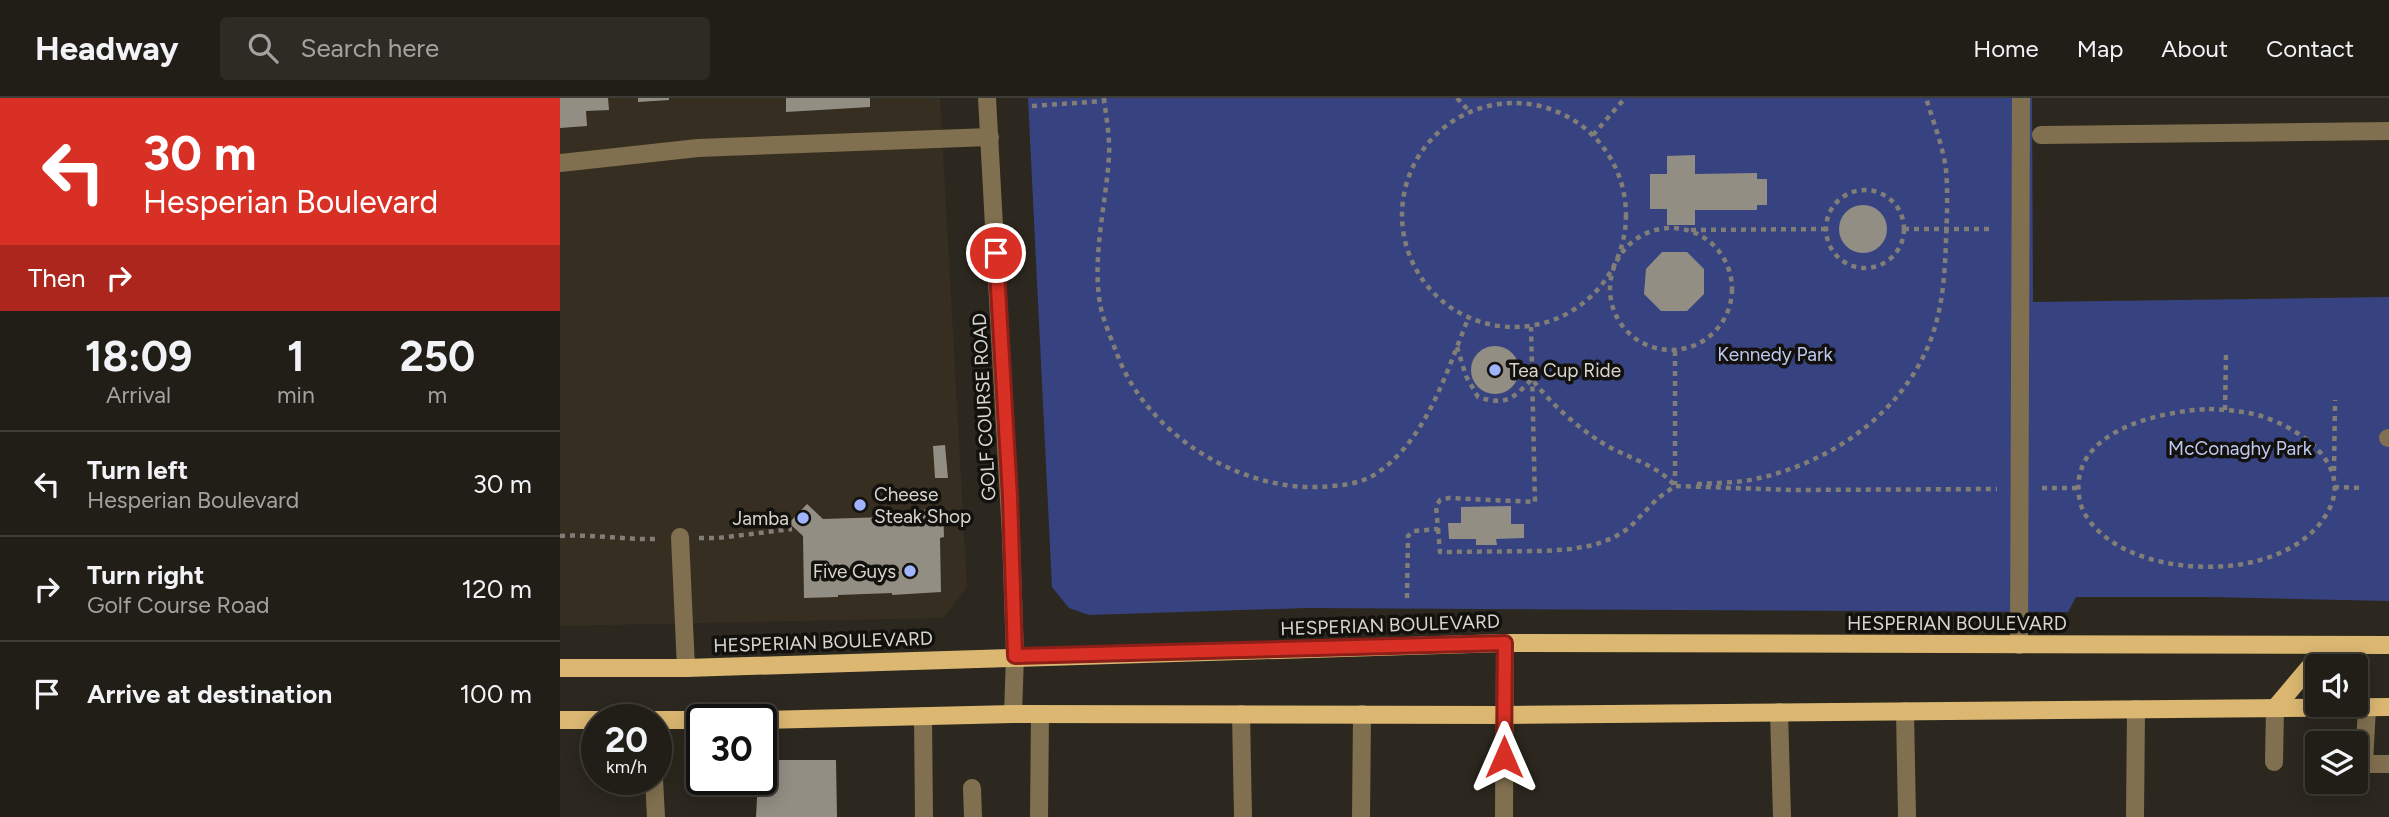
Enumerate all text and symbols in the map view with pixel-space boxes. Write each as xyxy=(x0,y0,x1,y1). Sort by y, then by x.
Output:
search box xyxy=(220,17,710,80)
text: Headway xyxy=(35,29,178,68)
icon: search xyxy=(244,29,282,67)
text: Search here xyxy=(300,32,439,64)
text: Home xyxy=(1973,34,2039,63)
text: Map xyxy=(2077,34,2123,63)
text: About xyxy=(2161,34,2228,63)
text: Contact xyxy=(2266,34,2354,63)
text: 30 m xyxy=(143,123,256,182)
icon: left xyxy=(28,126,119,217)
text: Hesperian Boulevard xyxy=(143,183,438,221)
pin xyxy=(966,223,1026,283)
icon: arrive xyxy=(977,234,1015,272)
icon: right xyxy=(100,259,138,297)
text: Then xyxy=(28,262,86,294)
street label: GOLF COURSE ROAD xyxy=(968,313,1000,501)
text: 18:09 xyxy=(85,331,192,382)
text: 1 xyxy=(287,331,305,382)
text: 250 xyxy=(399,331,475,382)
park label: Kennedy Park xyxy=(1717,343,1833,366)
place label: Tea Cup Ride xyxy=(1509,359,1621,382)
marker: Tea Cup Ride xyxy=(1487,362,1503,378)
text: Arrival xyxy=(106,381,171,409)
text: min xyxy=(277,381,315,409)
text: m xyxy=(428,381,447,409)
park label: McConaghy Park xyxy=(2168,437,2313,460)
text: Turn left xyxy=(87,454,188,486)
icon: left xyxy=(28,465,66,503)
text: 30 m xyxy=(473,468,532,500)
place label: Cheese Steak Shop xyxy=(874,483,971,528)
text: Hesperian Boulevard xyxy=(87,486,299,514)
marker: Cheese Steak Shop xyxy=(852,497,868,513)
place label: Jamba xyxy=(733,507,789,530)
marker: Jamba xyxy=(795,510,811,526)
text: Turn right xyxy=(87,559,204,591)
place label: Five Guys xyxy=(813,560,896,583)
marker: Five Guys xyxy=(902,563,918,579)
icon: right xyxy=(28,570,66,608)
text: 120 m xyxy=(462,573,532,605)
text: Golf Course Road xyxy=(87,591,269,619)
street label: HESPERIAN BOULEVARD xyxy=(1280,610,1500,640)
street label: HESPERIAN BOULEVARD xyxy=(1847,612,2067,635)
street label: HESPERIAN BOULEVARD xyxy=(713,627,933,657)
map controls xyxy=(2305,654,2368,794)
button: sound xyxy=(2305,654,2368,717)
icon: arrive xyxy=(28,675,66,713)
text: Arrive at destination xyxy=(87,678,332,710)
text: 100 m xyxy=(459,678,532,710)
speed limit sign: 30 xyxy=(686,704,777,795)
text: 20 xyxy=(605,719,648,761)
position arrow xyxy=(1467,720,1541,794)
button: layers xyxy=(2305,731,2368,794)
text: km/h xyxy=(606,756,647,778)

